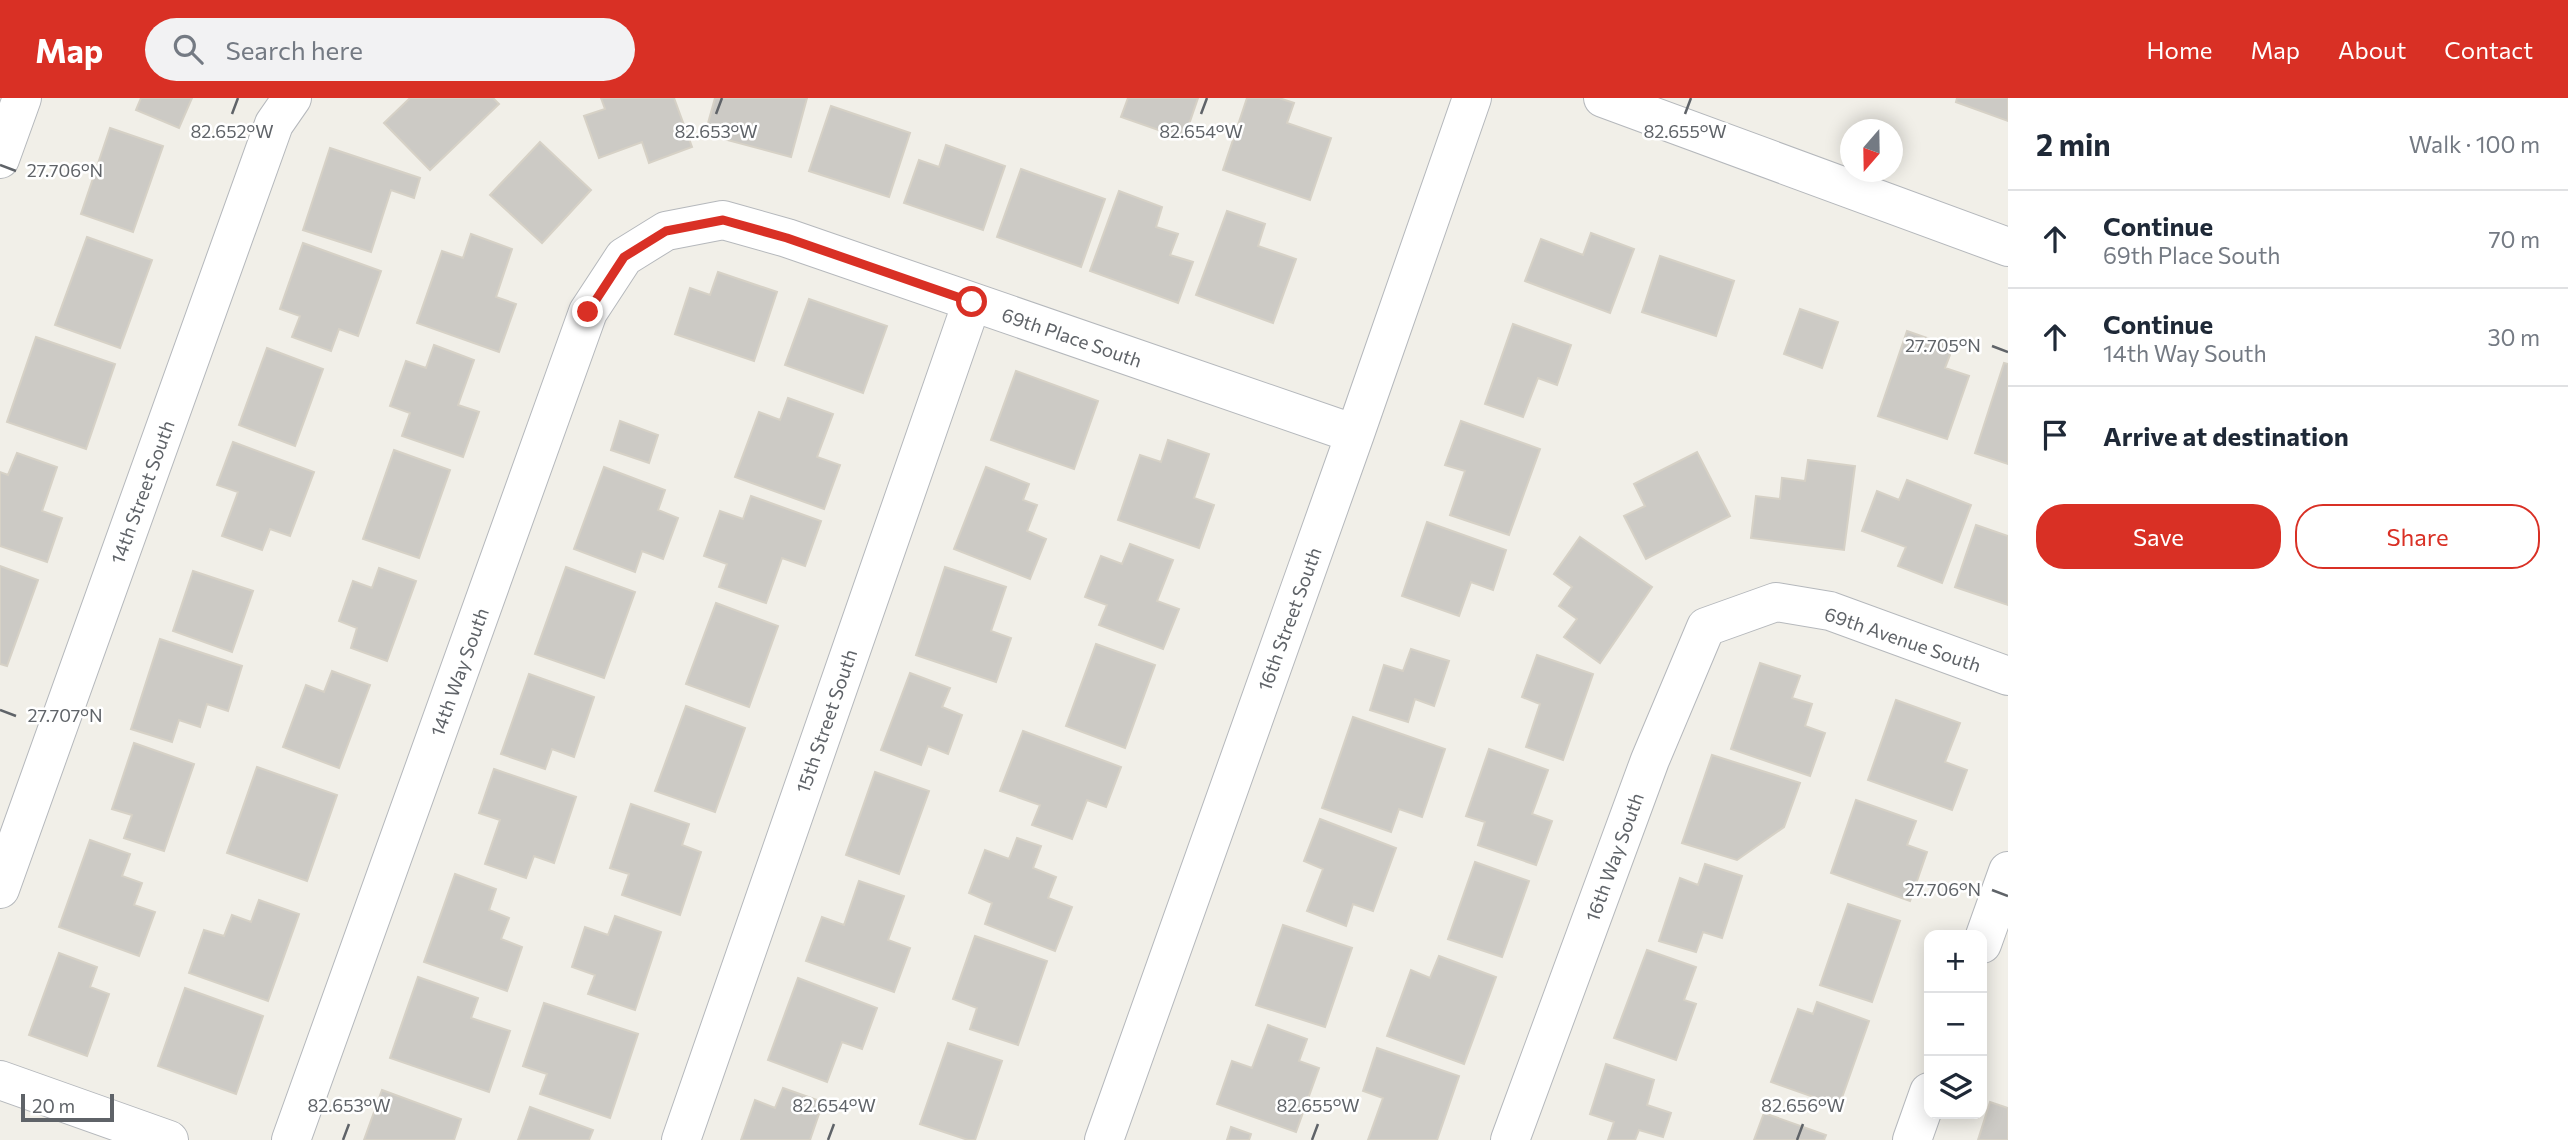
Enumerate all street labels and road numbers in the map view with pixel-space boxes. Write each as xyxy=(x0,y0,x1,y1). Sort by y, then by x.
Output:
street label: 69th Place South xyxy=(999,302,1145,372)
street label: 14th Street South xyxy=(105,417,179,567)
street label: 16th Street South xyxy=(1252,544,1326,694)
street label: 69th Avenue South xyxy=(1822,601,1984,677)
street label: 14th Way South xyxy=(425,605,493,739)
street label: 15th Street South xyxy=(791,646,861,796)
street label: 16th Way South xyxy=(1580,789,1648,925)

